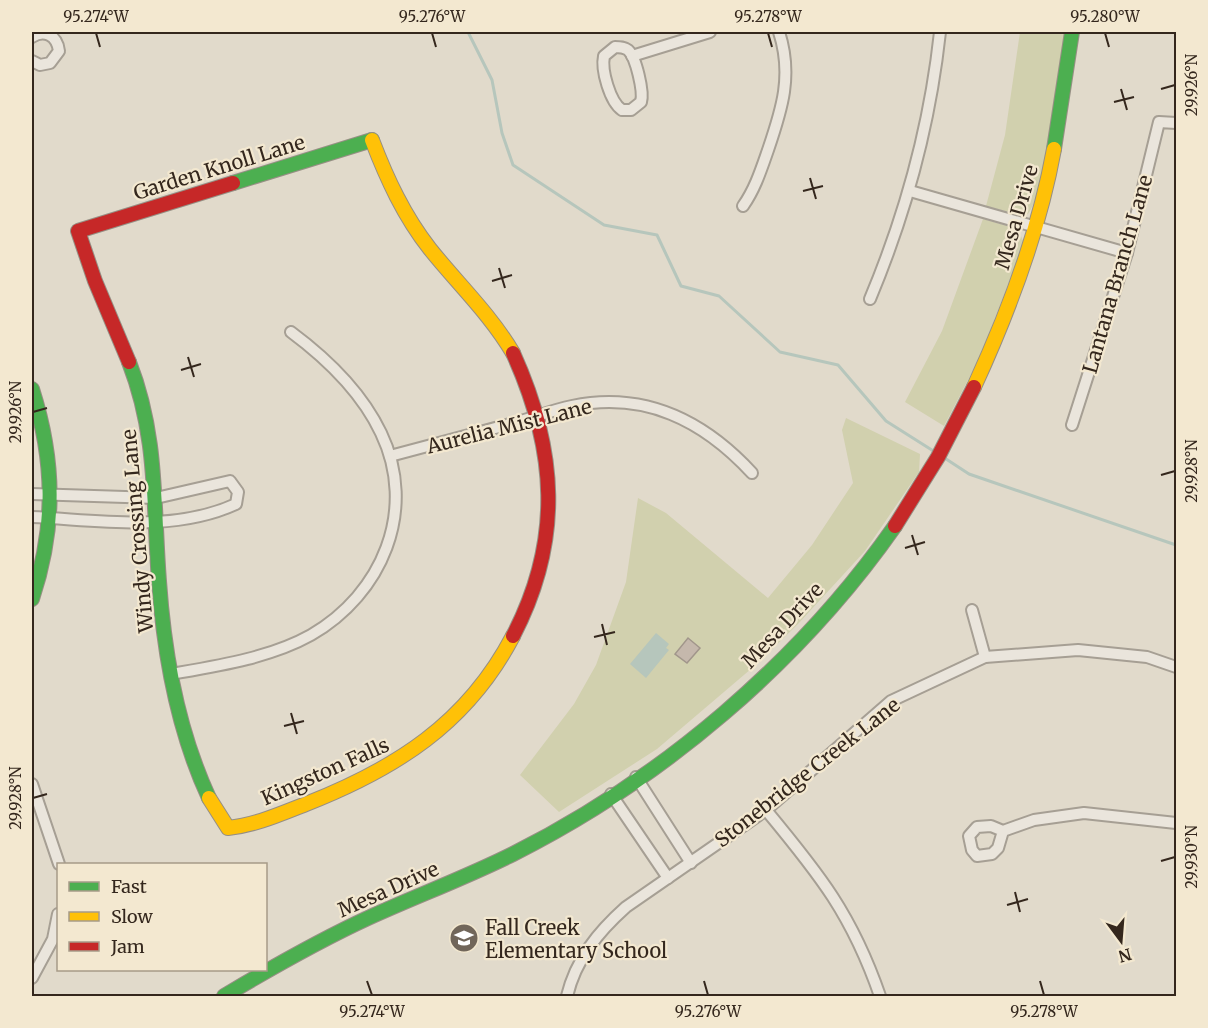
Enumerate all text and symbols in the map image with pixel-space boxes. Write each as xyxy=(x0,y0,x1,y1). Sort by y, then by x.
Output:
text: 95.274°W xyxy=(63,7,130,26)
text: 95.276°W xyxy=(399,7,466,26)
text: 95.278°W xyxy=(734,7,803,26)
text: 95.280°W xyxy=(1070,7,1141,26)
text: 29.926°N xyxy=(1182,53,1201,116)
street label: Garden Knoll Lane xyxy=(130,129,308,205)
street label: Mesa Drive xyxy=(989,162,1043,272)
street label: Lantana Branch Lane xyxy=(1077,172,1157,376)
text: 29.926°N xyxy=(6,380,25,443)
street label: Aurelia Mist Lane xyxy=(423,393,594,459)
street label: Windy Crossing Lane xyxy=(116,428,158,635)
text: 29.928°N xyxy=(1182,439,1201,503)
street label: Mesa Drive xyxy=(736,577,828,673)
street label: Stonebridge Creek Lane xyxy=(709,692,905,852)
street label: Kingston Falls xyxy=(257,732,393,810)
text: 29.928°N xyxy=(6,766,25,830)
text: 29.930°N xyxy=(1182,825,1201,889)
street label: Mesa Drive xyxy=(334,856,442,922)
legend xyxy=(57,863,267,971)
text: Fast xyxy=(111,875,147,898)
text: Slow xyxy=(111,905,154,928)
north arrow xyxy=(1091,911,1151,971)
place label: Fall Creek Elementary School xyxy=(485,915,667,963)
school or university icon: Fall Creek Elementary School xyxy=(448,922,480,954)
text: Jam xyxy=(110,935,145,958)
text: N xyxy=(1116,944,1134,967)
text: 95.274°W xyxy=(339,1002,406,1021)
text: 95.276°W xyxy=(675,1002,742,1021)
text: 95.278°W xyxy=(1010,1002,1079,1021)

